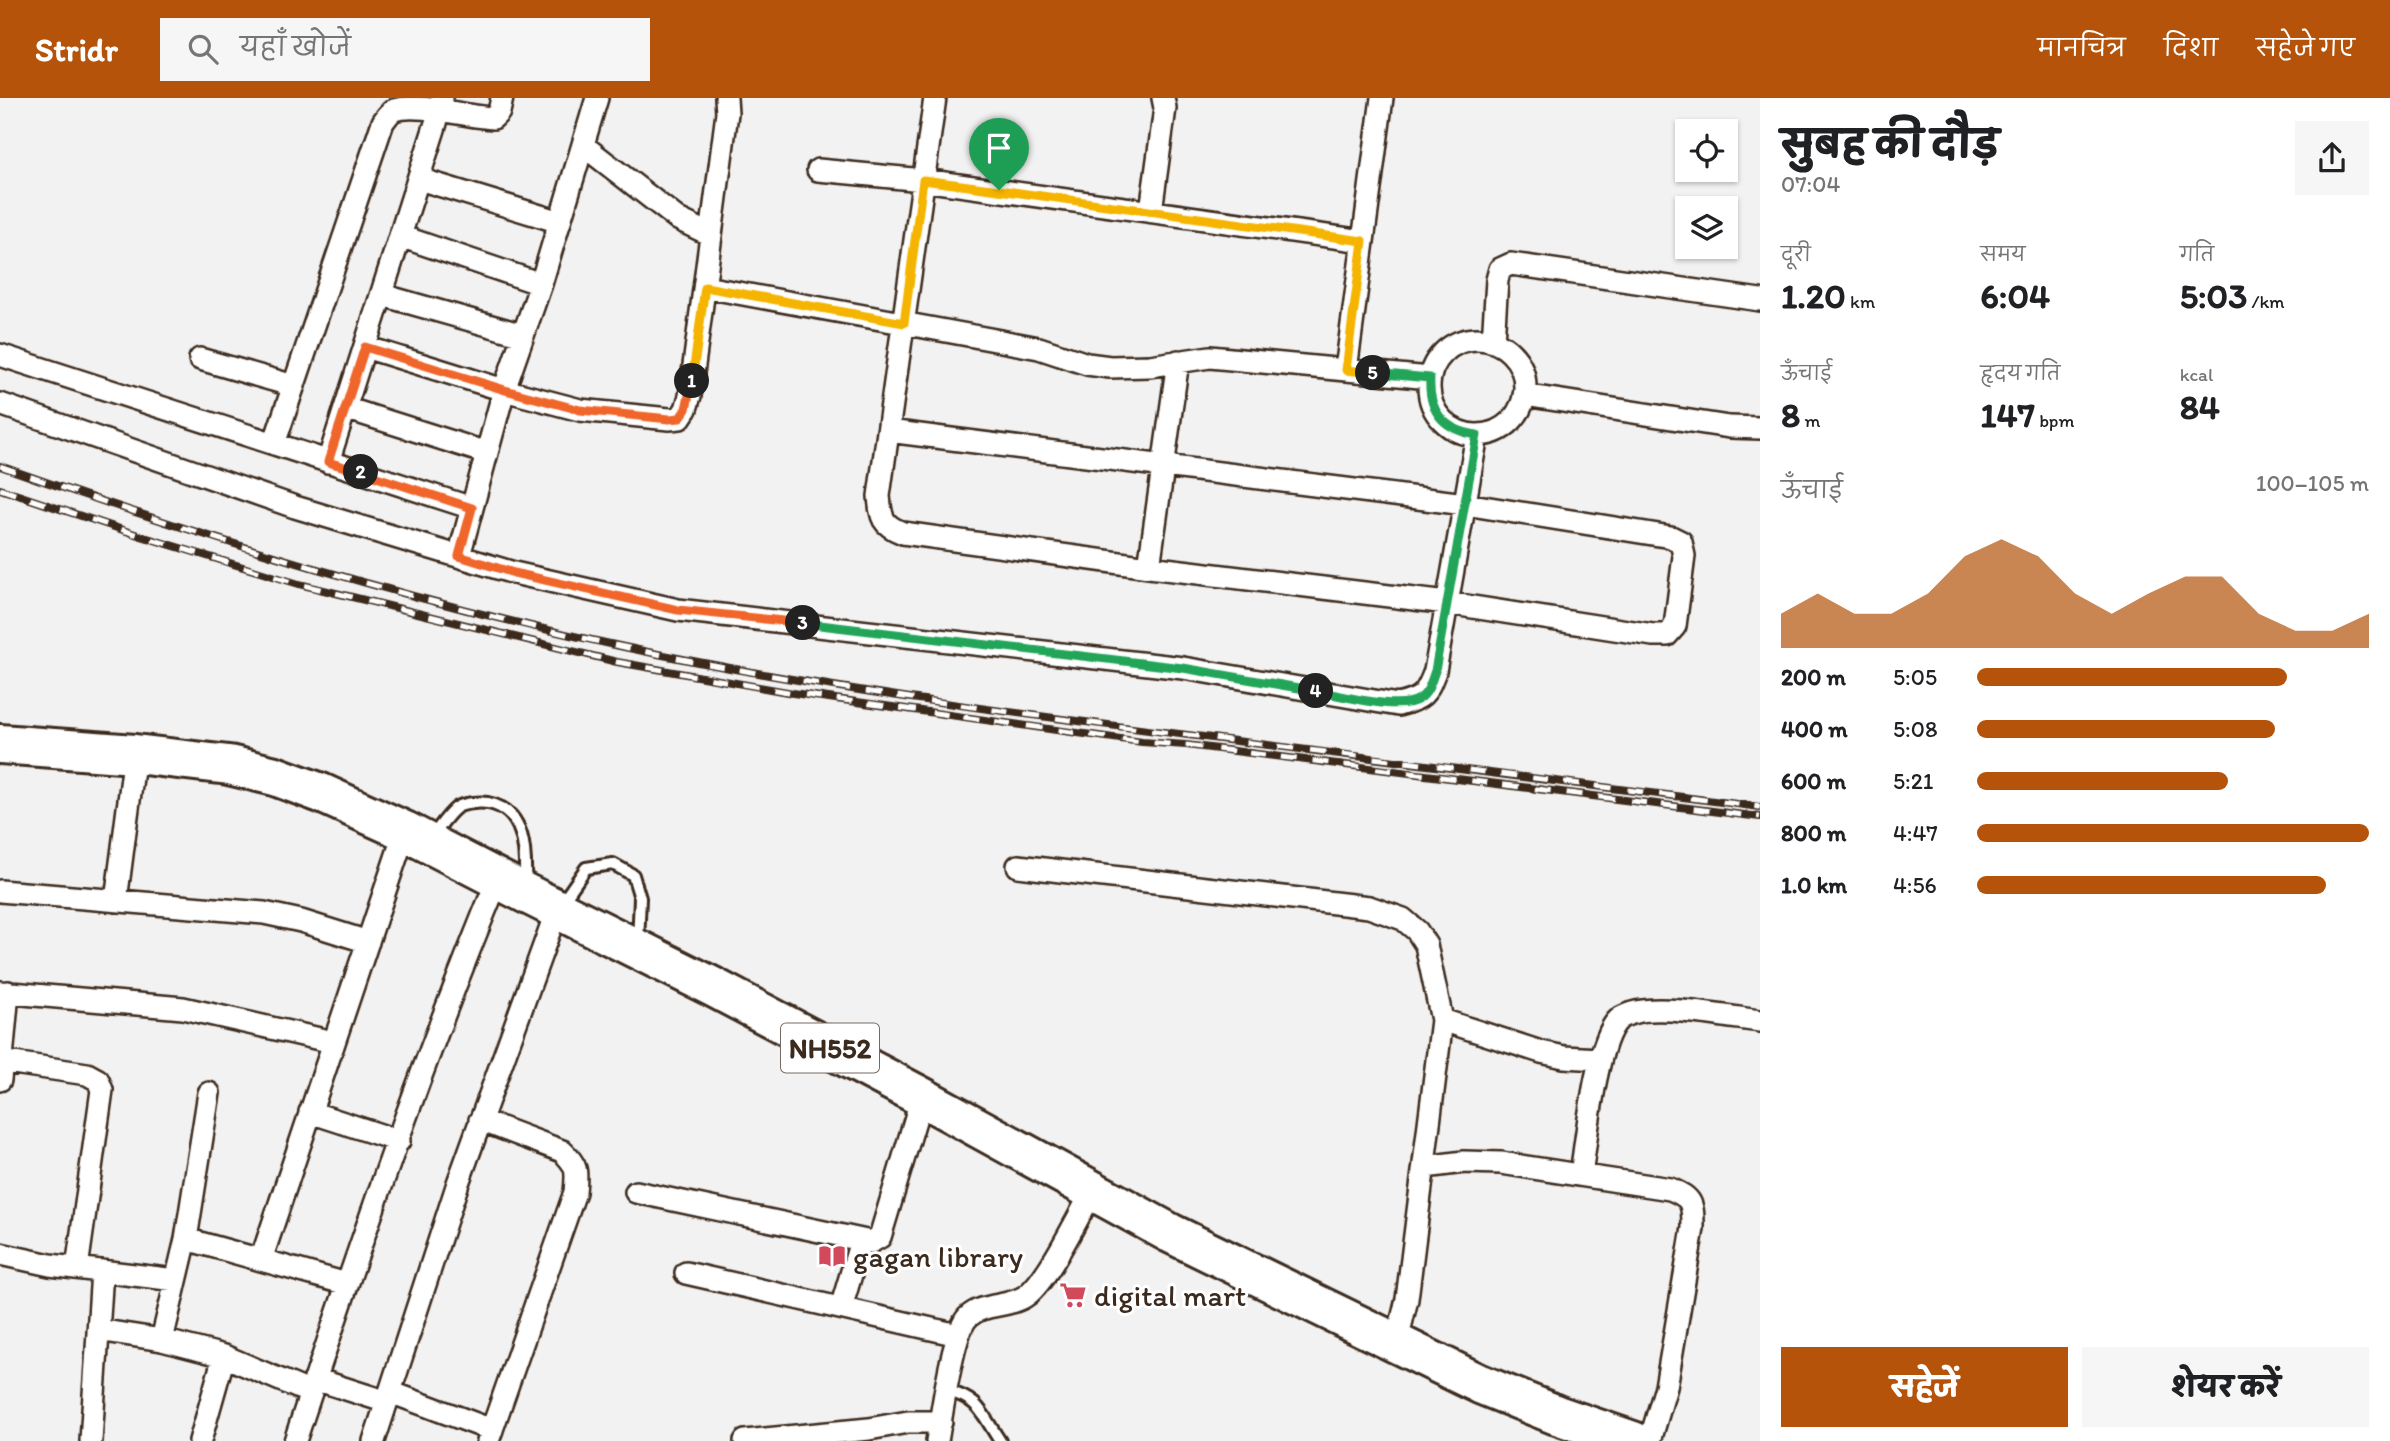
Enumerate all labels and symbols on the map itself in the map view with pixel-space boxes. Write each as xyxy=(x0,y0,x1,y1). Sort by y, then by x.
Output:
pin xyxy=(969,118,1029,190)
pin: 5 xyxy=(1356,356,1390,390)
pin: 1 xyxy=(674,364,710,398)
pin: 2 xyxy=(344,454,378,490)
pin: 3 xyxy=(786,606,820,640)
pin: 4 xyxy=(1298,674,1334,708)
road number: NH552 xyxy=(781,1024,879,1072)
place label: gagan library xyxy=(853,1238,1023,1275)
library icon: gagan library xyxy=(817,1241,847,1271)
place label: digital mart xyxy=(1094,1277,1246,1314)
supermarket icon: digital mart xyxy=(1058,1280,1088,1310)

